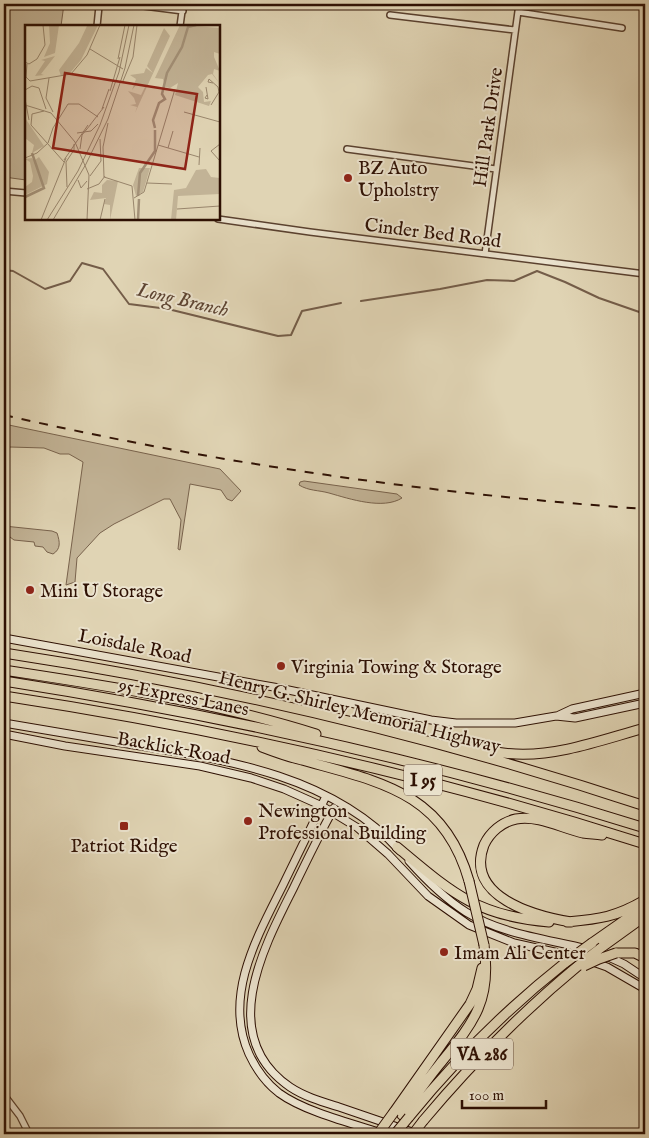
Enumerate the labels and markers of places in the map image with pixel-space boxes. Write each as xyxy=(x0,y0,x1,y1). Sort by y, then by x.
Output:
place label: BZ Auto Upholstry xyxy=(358,157,439,203)
marker: BZ Auto Upholstry xyxy=(342,172,354,184)
place label: Mini U Storage xyxy=(40,580,163,604)
marker: Mini U Storage xyxy=(24,584,36,596)
place label: Virginia Towing & Storage xyxy=(290,656,502,680)
marker: Virginia Towing & Storage xyxy=(275,660,287,672)
place label: Newington Professional Building xyxy=(258,800,427,846)
marker: Newington Professional Building xyxy=(242,815,254,827)
marker: Patriot Ridge xyxy=(118,820,130,832)
place label: Patriot Ridge xyxy=(71,835,178,859)
place label: Imam Ali Center xyxy=(454,942,586,966)
marker: Imam Ali Center xyxy=(438,946,450,958)

